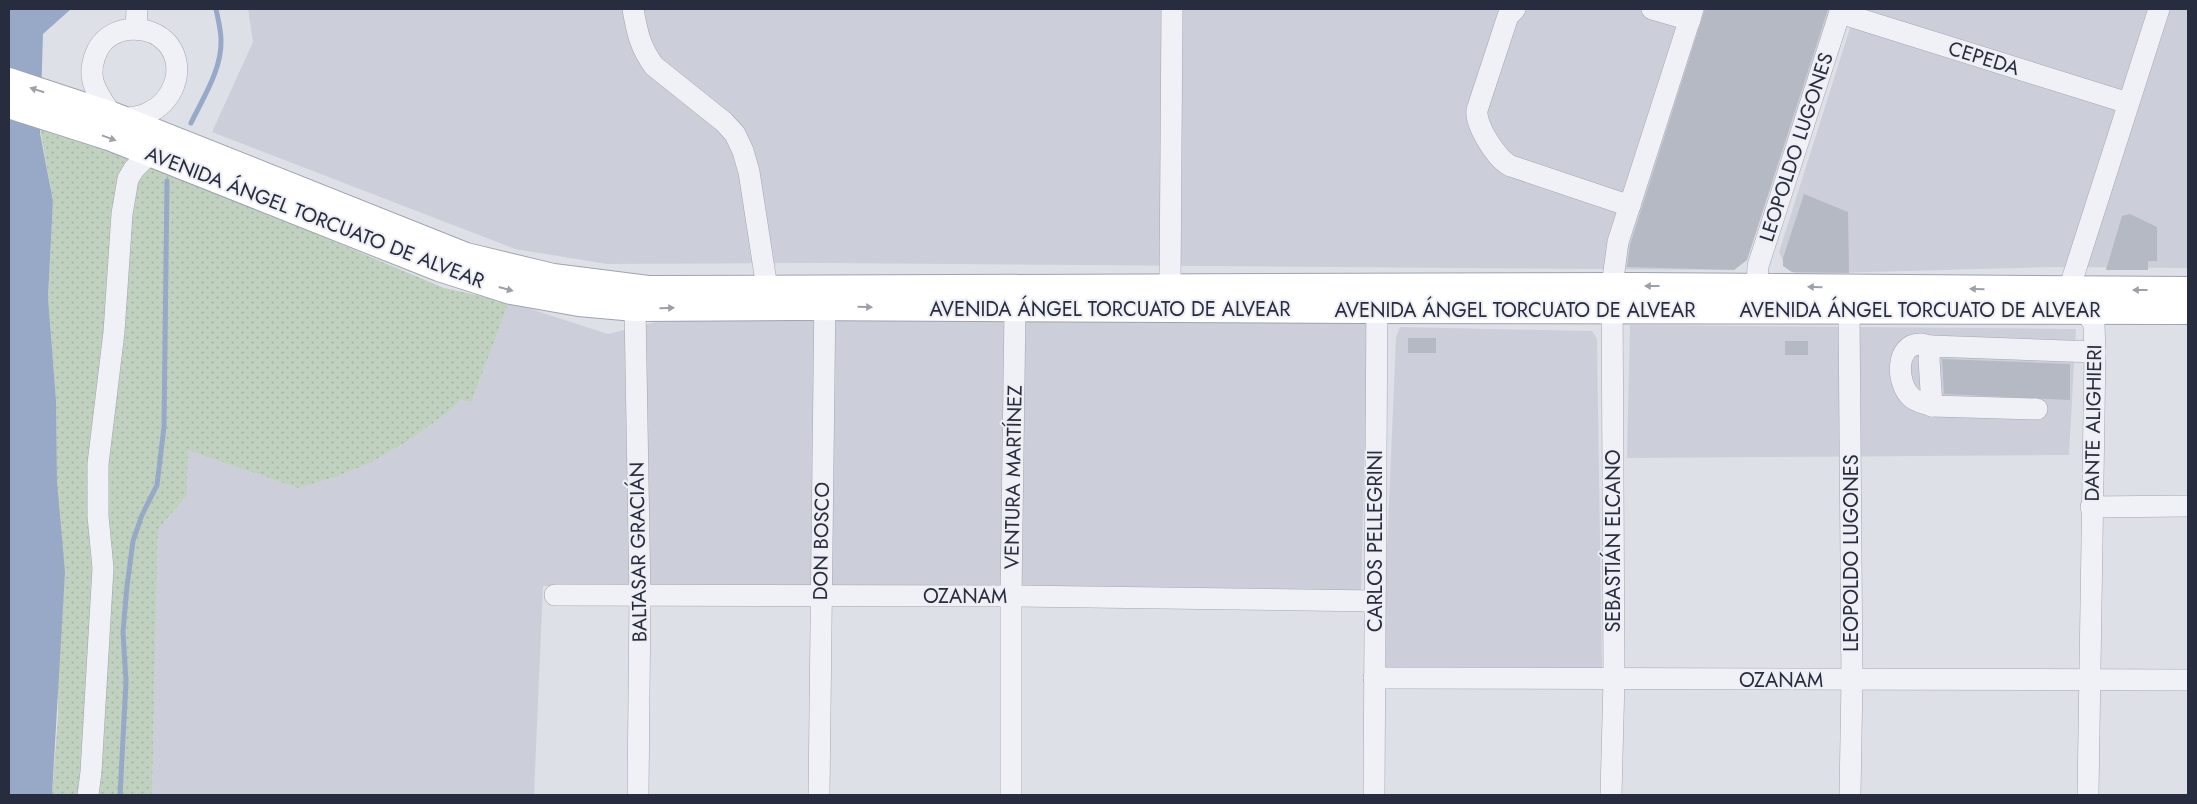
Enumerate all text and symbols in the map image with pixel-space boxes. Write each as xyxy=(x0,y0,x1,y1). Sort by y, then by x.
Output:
street label: CEPEDA xyxy=(1945,34,2024,83)
street label: LEOPOLDO LUGONES xyxy=(1752,49,1841,245)
one-way arrow xyxy=(29,85,44,93)
one-way arrow xyxy=(102,135,117,142)
street label: AVENIDA ÁNGEL TORCUATO DE ALVEAR xyxy=(141,139,489,296)
one-way arrow xyxy=(1644,282,1660,290)
one-way arrow xyxy=(1806,283,1822,291)
one-way arrow xyxy=(499,285,514,293)
one-way arrow xyxy=(1969,285,1985,293)
one-way arrow xyxy=(2131,286,2147,294)
street label: AVENIDA ÁNGEL TORCUATO DE ALVEAR xyxy=(929,295,1291,324)
street label: AVENIDA ÁNGEL TORCUATO DE ALVEAR xyxy=(1334,296,1696,325)
street label: AVENIDA ÁNGEL TORCUATO DE ALVEAR xyxy=(1739,296,2101,325)
one-way arrow xyxy=(857,303,873,311)
one-way arrow xyxy=(659,304,675,312)
street label: DANTE ALIGHIERI xyxy=(2078,344,2109,502)
street label: VENTURA MARTÍNEZ xyxy=(997,385,1030,569)
street label: SEBASTIÁN ELCANO xyxy=(1599,449,1628,633)
street label: CARLOS PELLEGRINI xyxy=(1361,450,1390,632)
street label: LEOPOLDO LUGONES xyxy=(1837,454,1866,652)
street label: BALTASAR GRACIÁN xyxy=(622,462,655,642)
street label: DON BOSCO xyxy=(806,482,837,600)
street label: OZANAM xyxy=(923,582,1007,611)
street label: OZANAM xyxy=(1739,666,1823,695)

